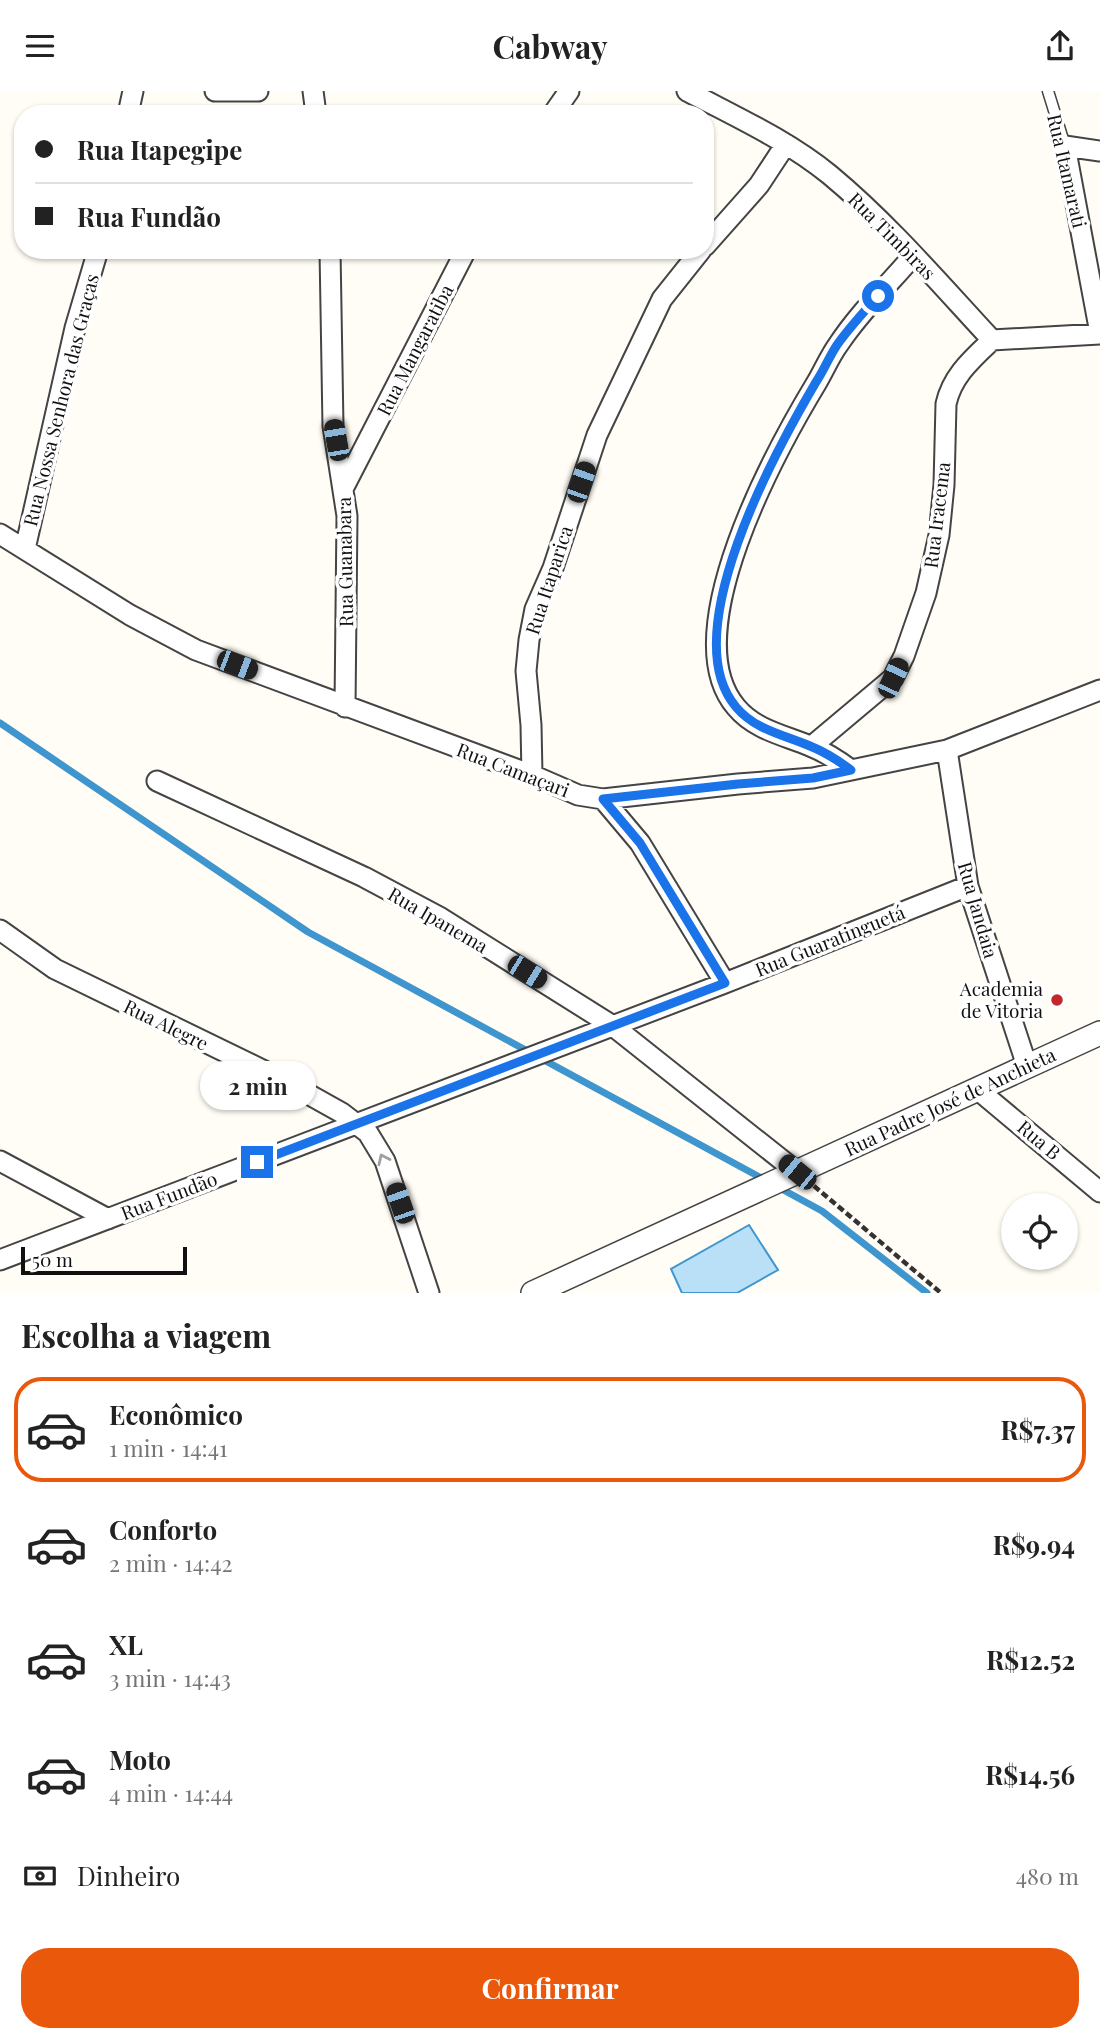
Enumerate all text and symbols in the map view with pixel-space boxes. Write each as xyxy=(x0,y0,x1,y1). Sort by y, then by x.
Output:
text: Cabway xyxy=(492,24,608,67)
icon: menu xyxy=(21,27,59,65)
icon: share xyxy=(1041,27,1079,65)
street label: Rua Itamarati xyxy=(1042,111,1094,231)
text: Rua Itapegipe xyxy=(77,132,242,167)
street label: Rua Timbiras xyxy=(843,186,942,285)
text: Rua Fundão xyxy=(77,199,221,234)
street label: Rua Nossa Senhora das Graças xyxy=(16,271,104,529)
street label: Rua Mangaratiba xyxy=(370,279,459,420)
route start xyxy=(862,280,894,312)
car xyxy=(323,417,350,463)
car xyxy=(565,459,598,505)
street label: Rua Iracema xyxy=(917,460,955,569)
street label: Rua Guanabara xyxy=(330,496,358,627)
street label: Rua Itaparica xyxy=(518,521,578,637)
car xyxy=(214,648,261,682)
car xyxy=(875,655,912,701)
street label: Rua Camaçari xyxy=(453,736,574,803)
street label: Rua Jandaia xyxy=(953,858,1005,962)
street label: Rua Ipanema xyxy=(384,880,494,958)
street label: Rua Guaratinguetá xyxy=(751,898,909,982)
car xyxy=(504,952,551,992)
place label: Academia de Vitoria xyxy=(959,975,1044,1023)
street label: Rua Alegre xyxy=(120,992,213,1056)
marker: Academia de Vitoria xyxy=(1049,992,1065,1008)
street label: Rua Padre José de Anchieta xyxy=(840,1040,1060,1162)
callout: 2 min xyxy=(199,1061,315,1109)
text: 2 min xyxy=(228,1070,288,1101)
street label: Rua B xyxy=(1012,1113,1067,1165)
route end xyxy=(241,1146,273,1178)
car xyxy=(775,1151,820,1193)
one-way arrow xyxy=(378,1154,392,1166)
street label: Rua Fundão xyxy=(117,1165,221,1225)
car xyxy=(384,1180,417,1226)
map controls xyxy=(1001,1193,1078,1270)
button: locate xyxy=(1001,1193,1078,1270)
scale bar xyxy=(21,1244,187,1276)
text: 50 m xyxy=(32,1246,73,1272)
text: Escolha a viagem xyxy=(21,1313,271,1356)
text: Econômico xyxy=(109,1397,243,1432)
icon: car xyxy=(25,1398,88,1461)
text: R$7.37 xyxy=(1001,1412,1075,1447)
text: 1 min · 14:41 xyxy=(109,1432,228,1463)
text: Conforto xyxy=(109,1512,217,1547)
icon: car xyxy=(25,1513,88,1576)
text: R$9.94 xyxy=(993,1527,1075,1562)
text: 2 min · 14:42 xyxy=(109,1547,233,1578)
text: XL xyxy=(109,1627,143,1662)
icon: car xyxy=(25,1628,88,1691)
text: R$12.52 xyxy=(986,1642,1075,1677)
text: 3 min · 14:43 xyxy=(109,1662,231,1693)
text: Moto xyxy=(109,1742,171,1777)
icon: car xyxy=(25,1743,88,1806)
text: R$14.56 xyxy=(985,1757,1075,1792)
text: 4 min · 14:44 xyxy=(109,1777,233,1808)
icon: cash xyxy=(21,1857,59,1895)
text: Dinheiro xyxy=(77,1858,180,1893)
text: 480 m xyxy=(1016,1860,1079,1891)
button: Confirmar xyxy=(21,1948,1079,2028)

